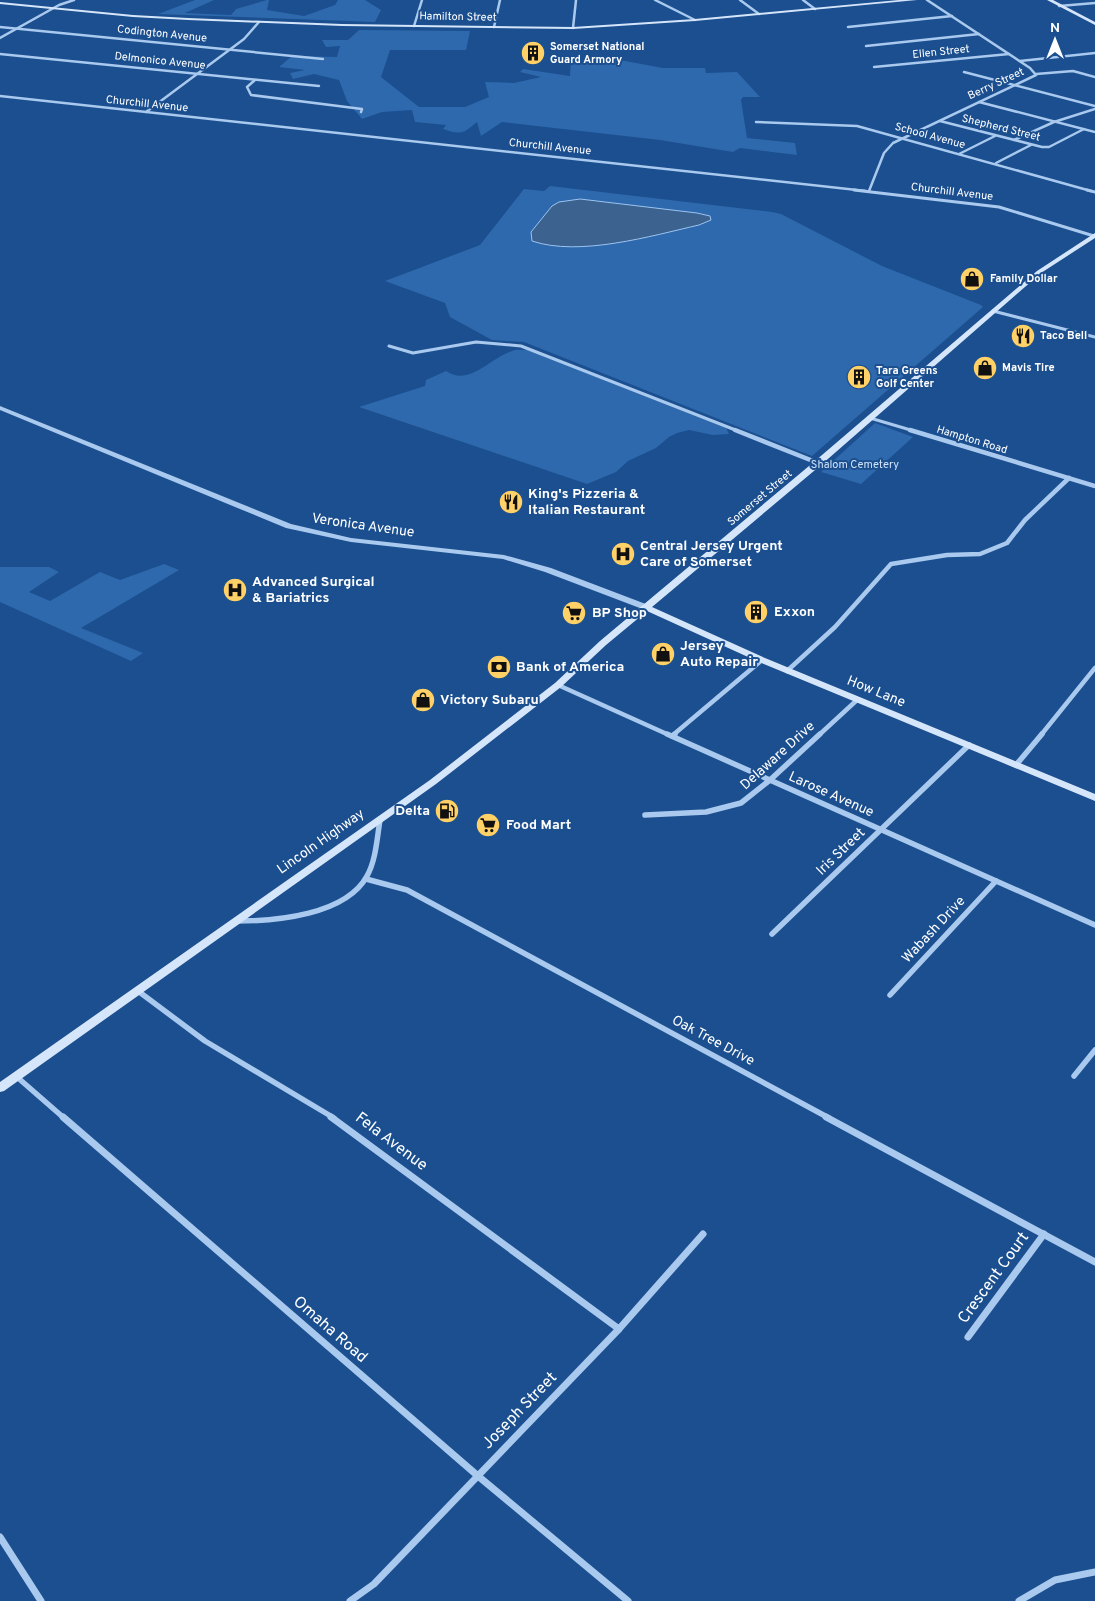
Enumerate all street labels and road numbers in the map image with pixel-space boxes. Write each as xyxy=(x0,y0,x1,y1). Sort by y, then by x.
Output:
street label: Hamilton Street xyxy=(419,9,497,25)
street label: Codington Avenue xyxy=(116,22,208,46)
street label: Ellen Street xyxy=(912,42,970,62)
street label: Delmonico Avenue xyxy=(114,49,206,73)
street label: Berry Street xyxy=(966,65,1026,103)
street label: Churchill Avenue xyxy=(105,93,189,115)
street label: Shepherd Street xyxy=(960,111,1042,145)
street label: School Avenue xyxy=(893,120,967,152)
street label: Churchill Avenue xyxy=(508,136,592,158)
street label: Churchill Avenue xyxy=(910,180,994,204)
street label: Hampton Road xyxy=(935,423,1009,457)
street label: Somerset Street xyxy=(725,467,795,529)
street label: Veronica Avenue xyxy=(311,510,415,542)
street label: How Lane xyxy=(844,673,908,711)
street label: Delaware Drive xyxy=(737,718,819,794)
street label: Larose Avenue xyxy=(786,769,876,821)
street label: Lincoln Highway xyxy=(274,806,368,878)
street label: Iris Street xyxy=(813,825,869,879)
street label: Wabash Drive xyxy=(899,893,969,967)
street label: Oak Tree Drive xyxy=(669,1012,757,1070)
street label: Fela Avenue xyxy=(351,1108,431,1176)
street label: Crescent Court xyxy=(954,1228,1034,1328)
street label: Omaha Road xyxy=(289,1292,371,1368)
street label: Joseph Street xyxy=(478,1368,562,1454)

